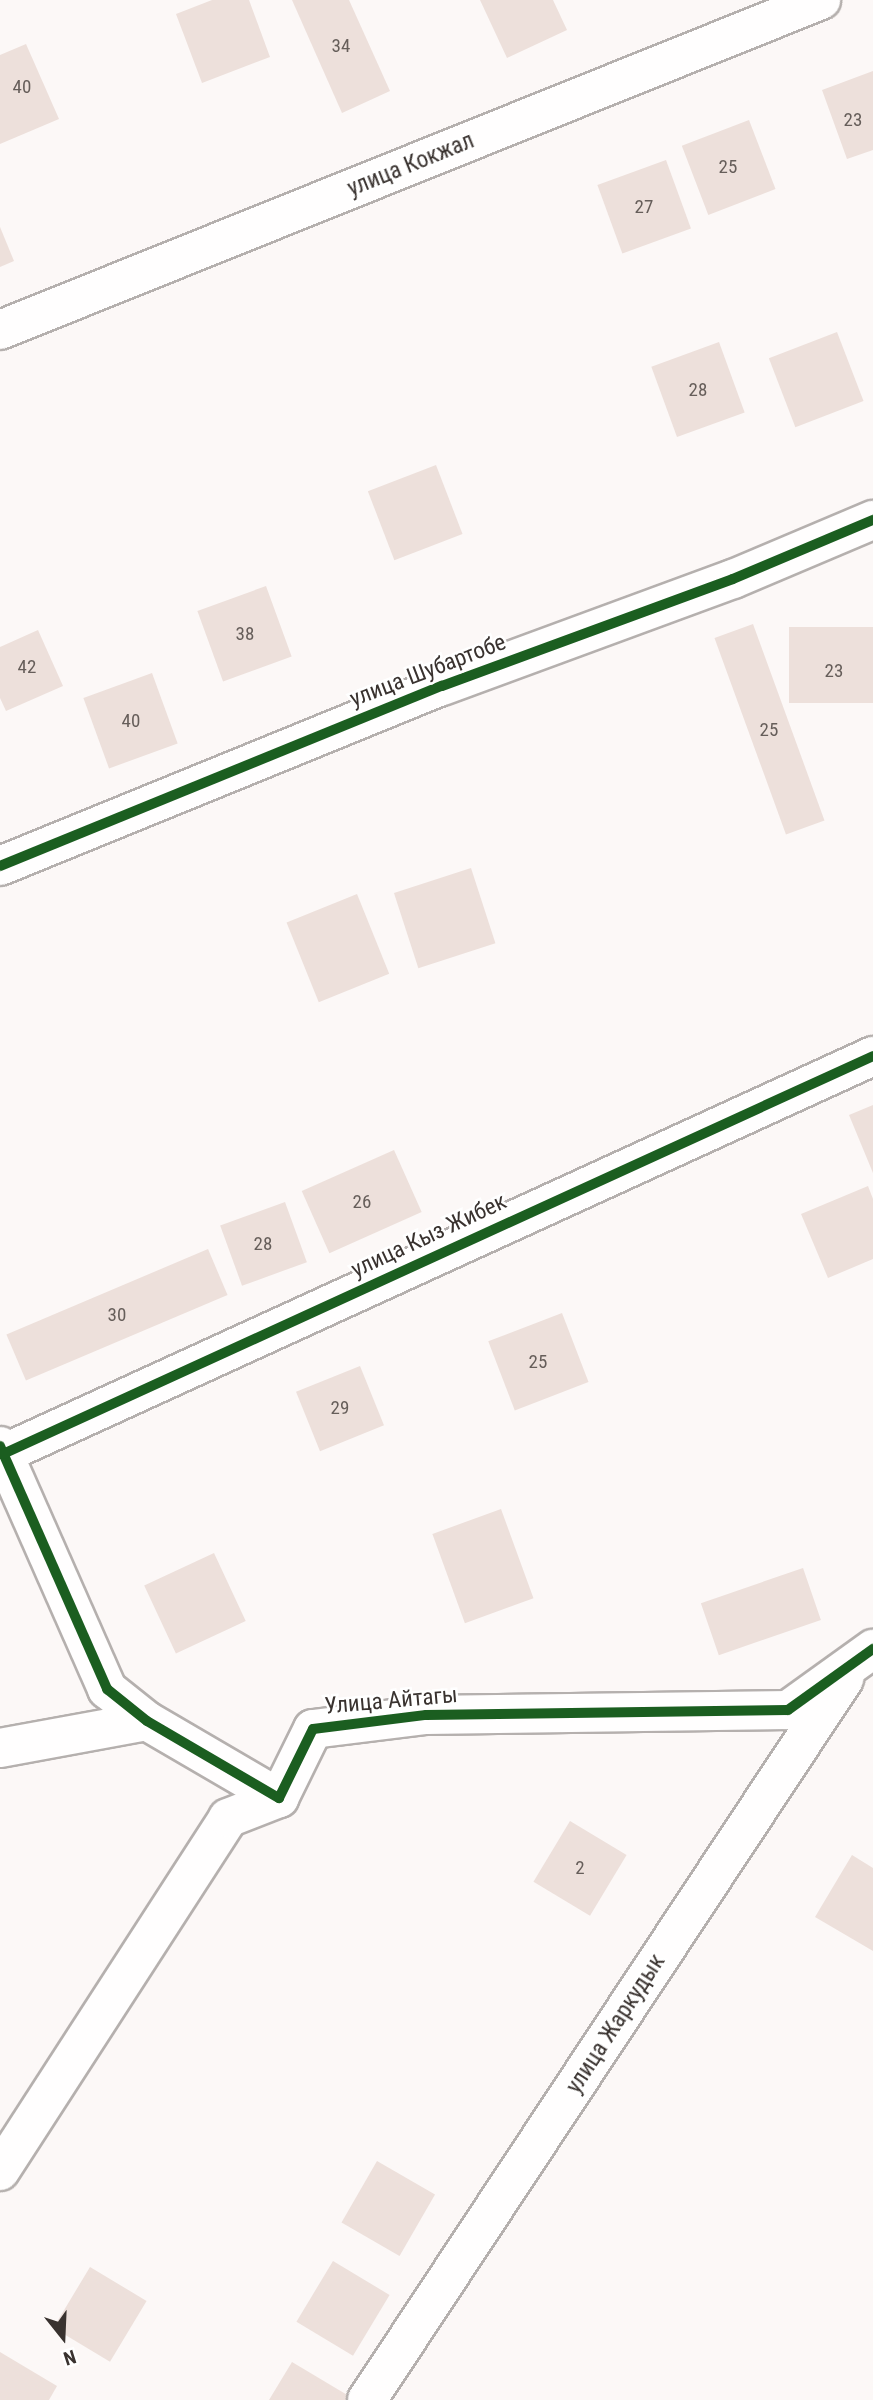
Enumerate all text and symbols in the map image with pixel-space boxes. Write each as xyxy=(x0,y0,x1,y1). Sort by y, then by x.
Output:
house number: 34 xyxy=(332,35,350,57)
house number: 40 xyxy=(13,76,31,98)
house number: 23 xyxy=(844,109,862,131)
street label: улица Кокжал xyxy=(344,127,478,203)
house number: 25 xyxy=(719,156,737,178)
house number: 27 xyxy=(635,196,653,218)
house number: 28 xyxy=(689,379,707,401)
house number: 38 xyxy=(236,623,254,645)
street label: улица Шубартобе xyxy=(346,629,510,713)
house number: 42 xyxy=(18,656,36,678)
house number: 23 xyxy=(825,660,843,682)
house number: 40 xyxy=(122,710,140,732)
house number: 25 xyxy=(760,719,778,741)
street label: улица Кыз Жибек xyxy=(347,1188,511,1284)
house number: 26 xyxy=(353,1191,371,1213)
house number: 28 xyxy=(254,1233,272,1255)
house number: 30 xyxy=(108,1304,126,1326)
house number: 25 xyxy=(529,1351,547,1373)
house number: 29 xyxy=(331,1397,349,1419)
street label: Улица Айтагы xyxy=(323,1681,459,1721)
house number: 2 xyxy=(575,1857,585,1879)
street label: улица Жаркудык xyxy=(561,1949,671,2099)
north arrow xyxy=(28,2302,98,2372)
text: N xyxy=(61,2345,79,2370)

